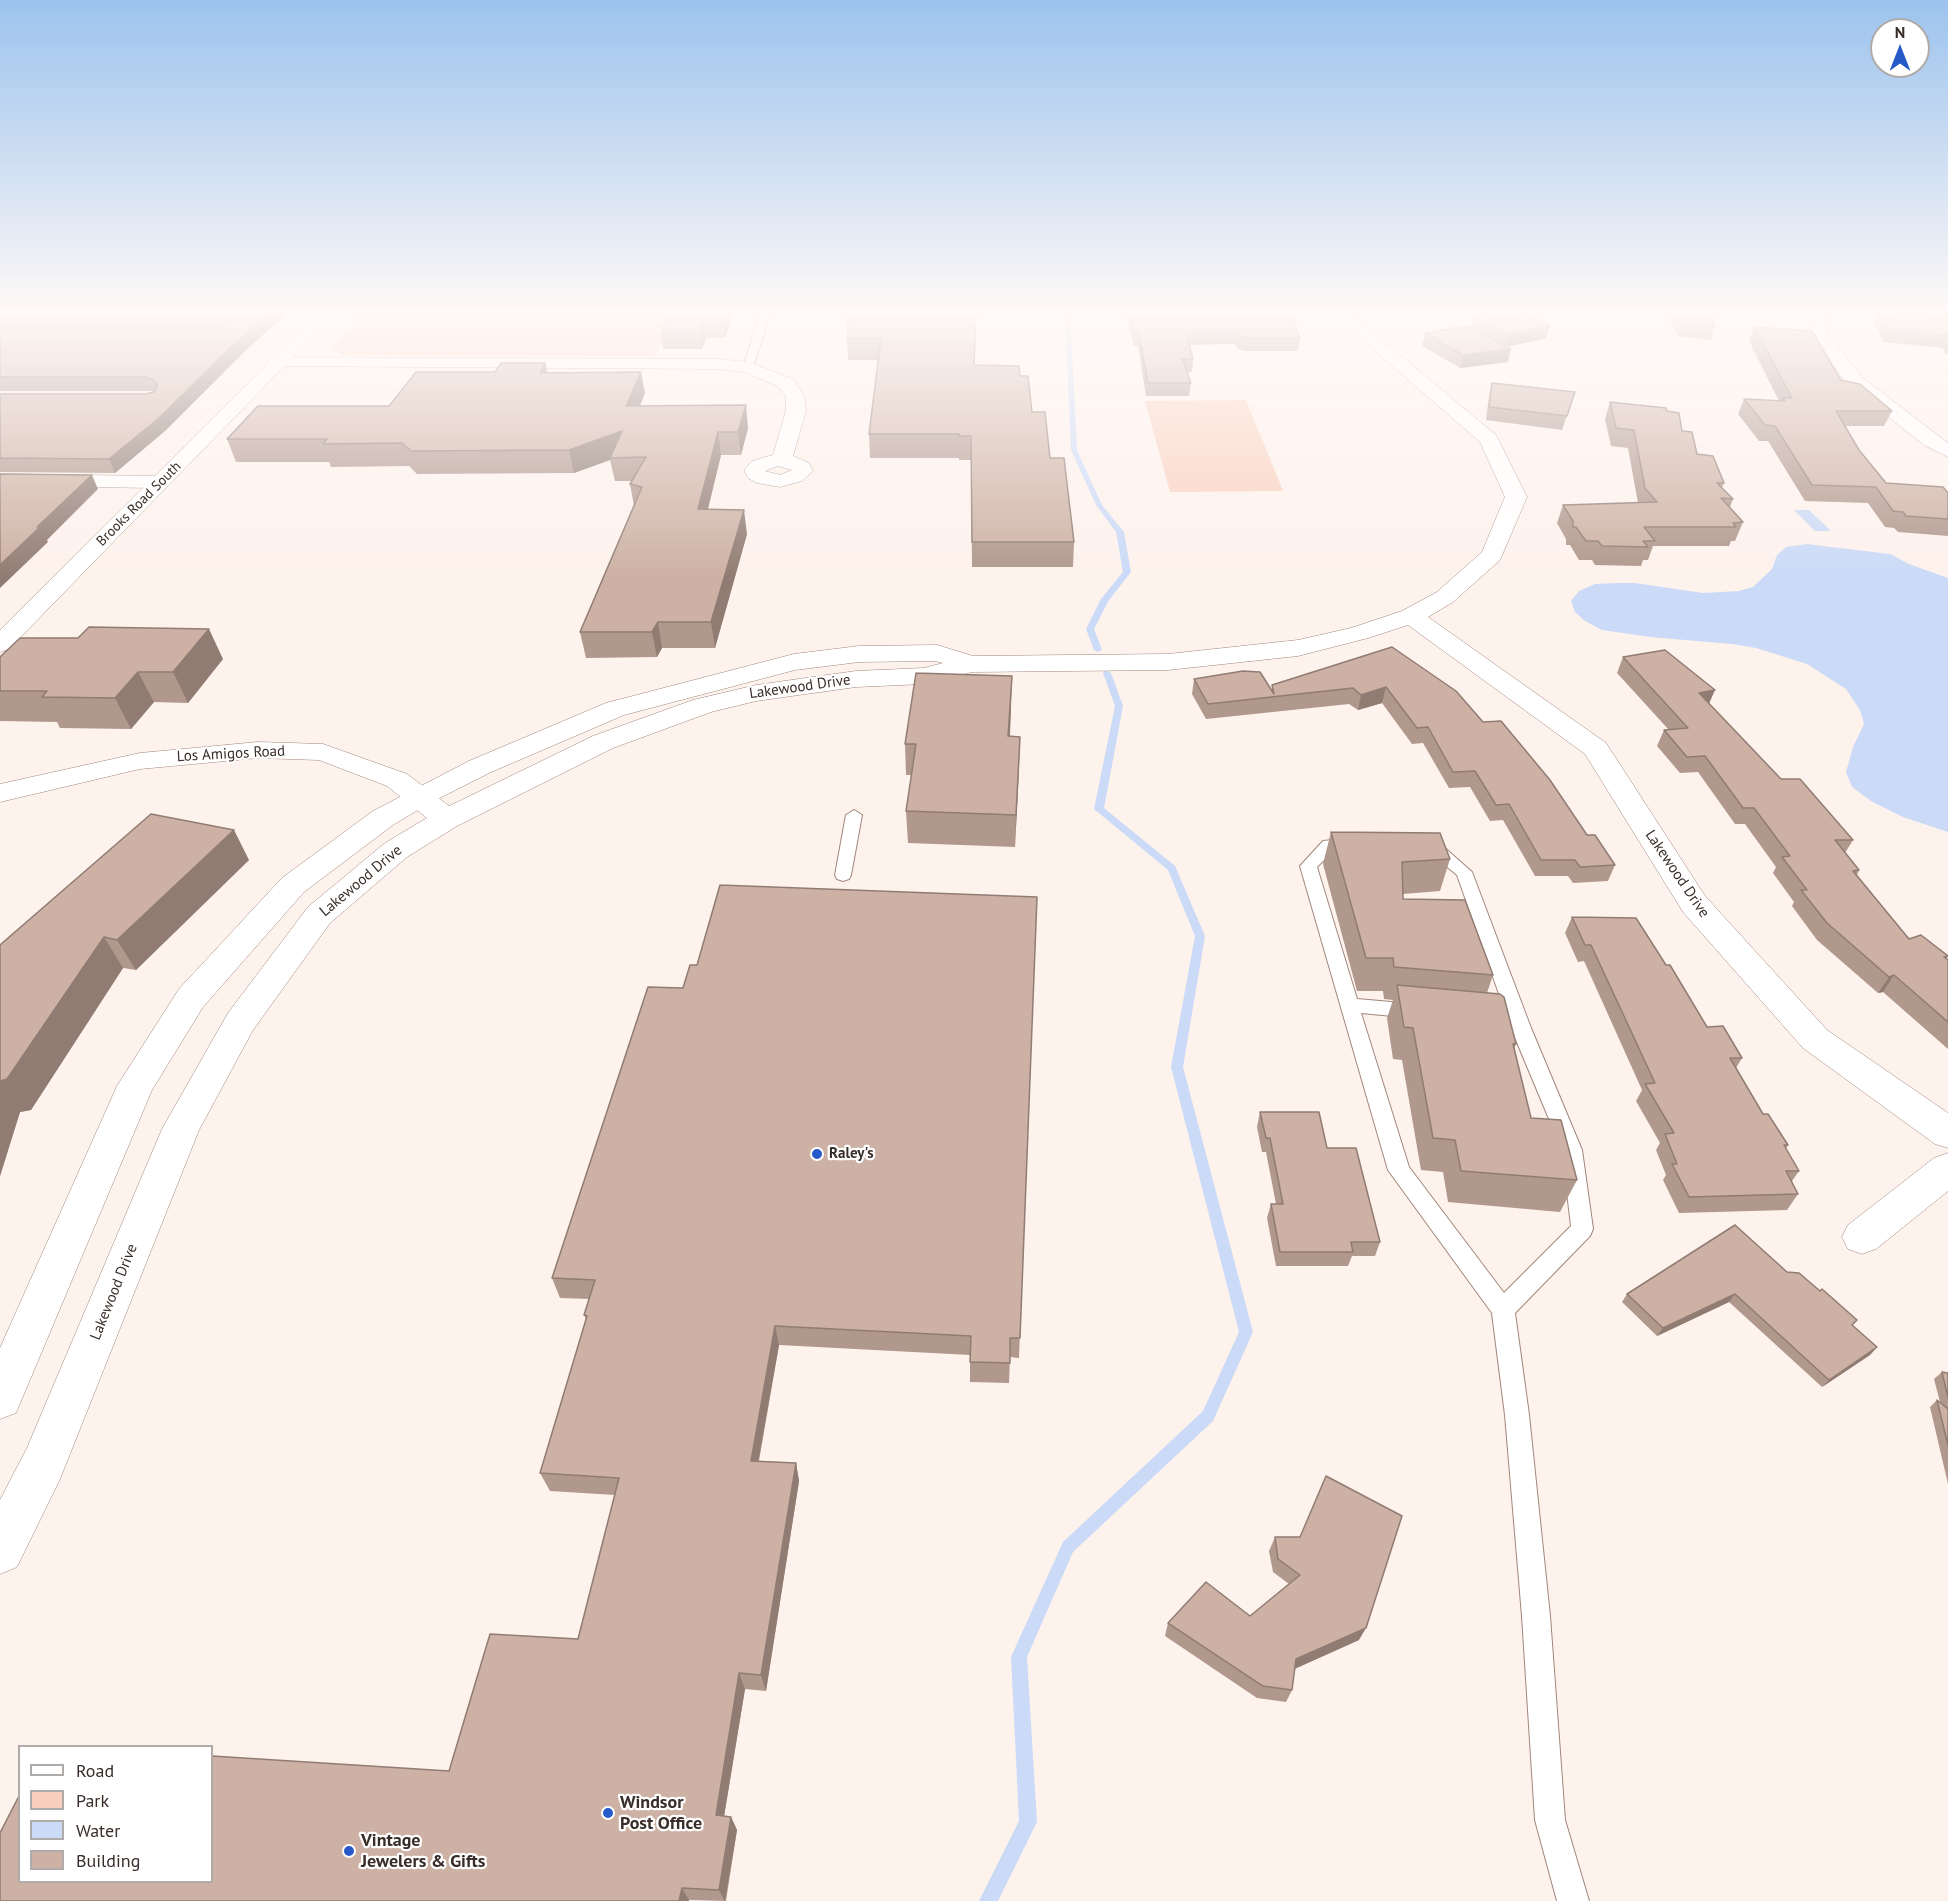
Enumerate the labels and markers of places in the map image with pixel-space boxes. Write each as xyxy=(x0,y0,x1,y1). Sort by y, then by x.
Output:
place label: Raley's xyxy=(829,1145,874,1163)
marker: Raley's xyxy=(810,1147,824,1161)
place label: Windsor Post Office xyxy=(620,1792,702,1834)
marker: Windsor Post Office xyxy=(601,1806,615,1820)
place label: Vintage Jewelers & Gifts xyxy=(361,1830,485,1872)
marker: Vintage Jewelers & Gifts xyxy=(342,1844,356,1858)

